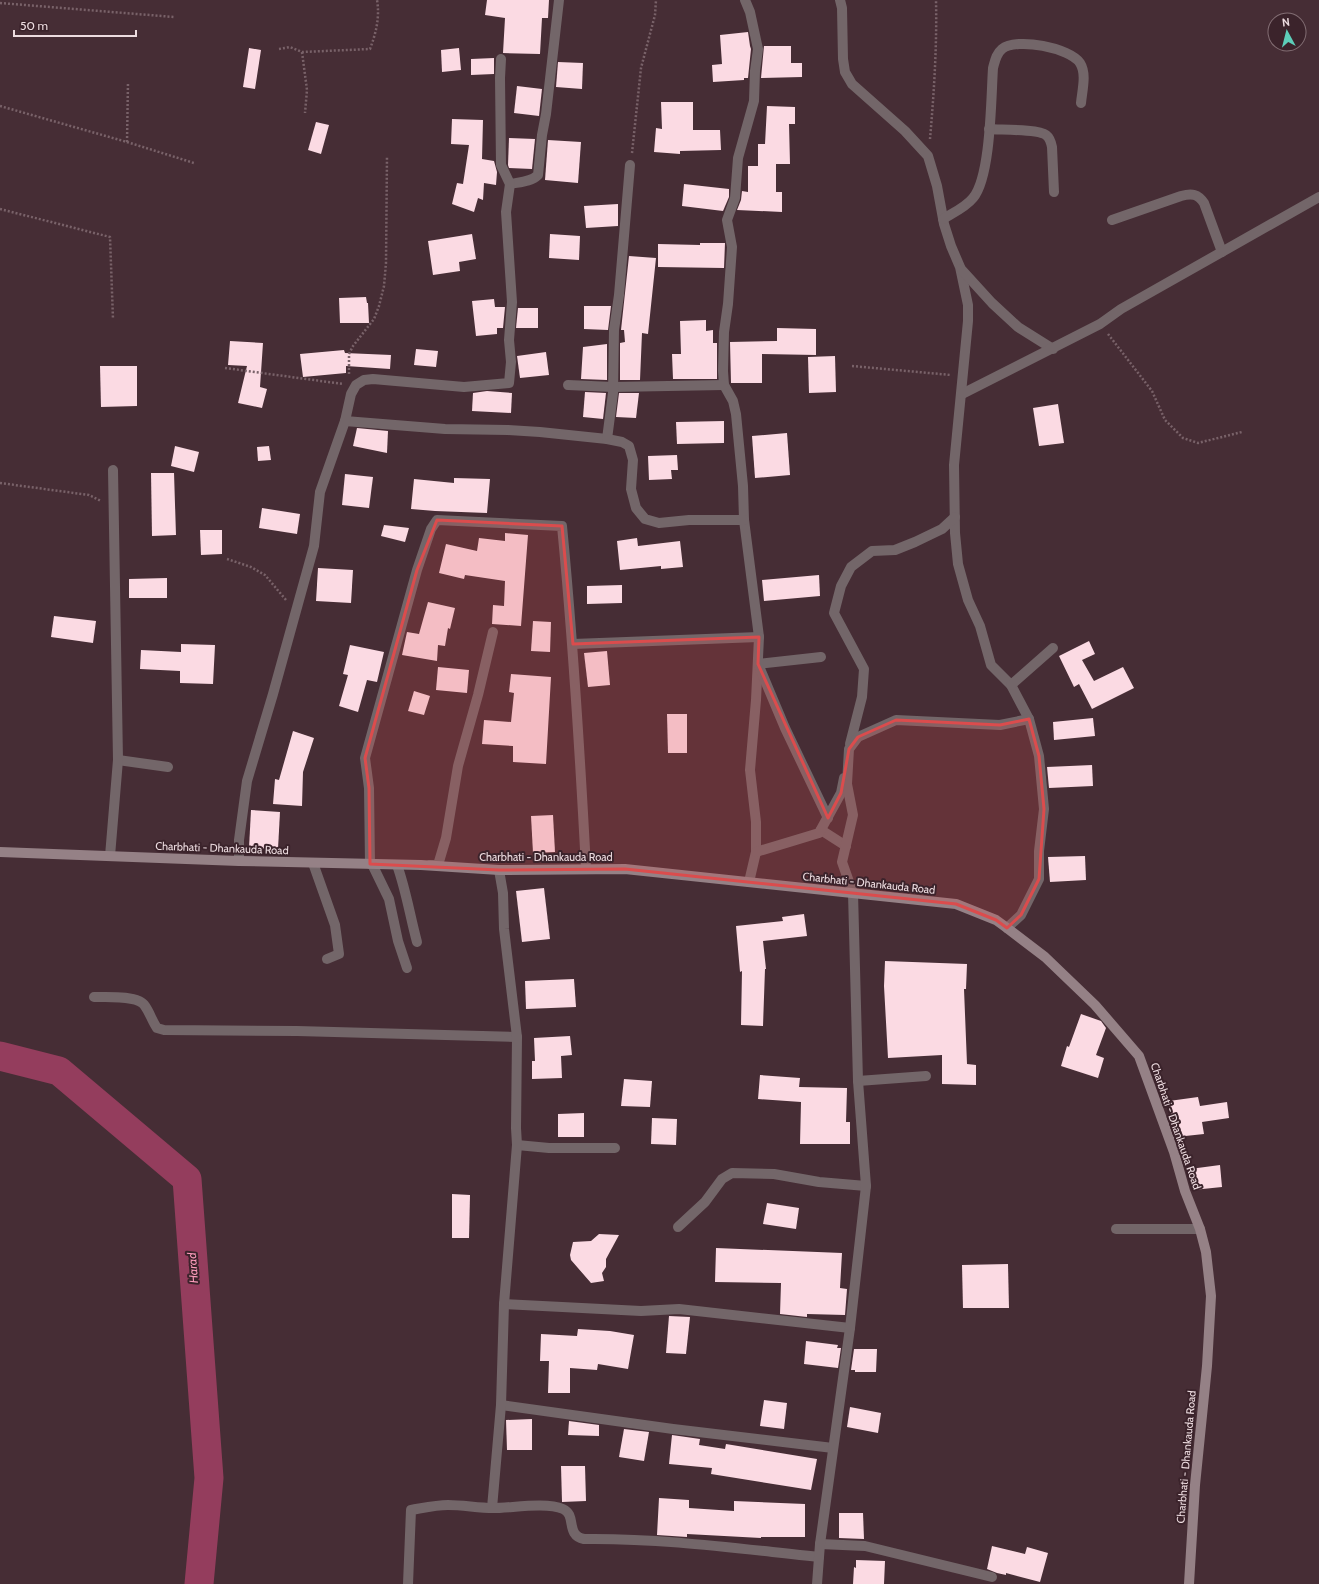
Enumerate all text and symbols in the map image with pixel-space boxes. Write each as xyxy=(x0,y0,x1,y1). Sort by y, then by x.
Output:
scale bar xyxy=(14,12,136,38)
north arrow xyxy=(1267,12,1307,52)
text: N xyxy=(1281,15,1290,29)
text: 50 m xyxy=(20,18,48,33)
street label: Charbhati - Dhankauda Road xyxy=(155,839,289,857)
street label: Charbhati - Dhankauda Road xyxy=(479,850,613,864)
street label: Charbhati - Dhankauda Road xyxy=(802,869,936,897)
street label: Charbhati - Dhankauda Road xyxy=(1148,1061,1204,1191)
water label: Harad xyxy=(184,1251,201,1284)
street label: Charbhati - Dhankauda Road xyxy=(1173,1390,1199,1524)

